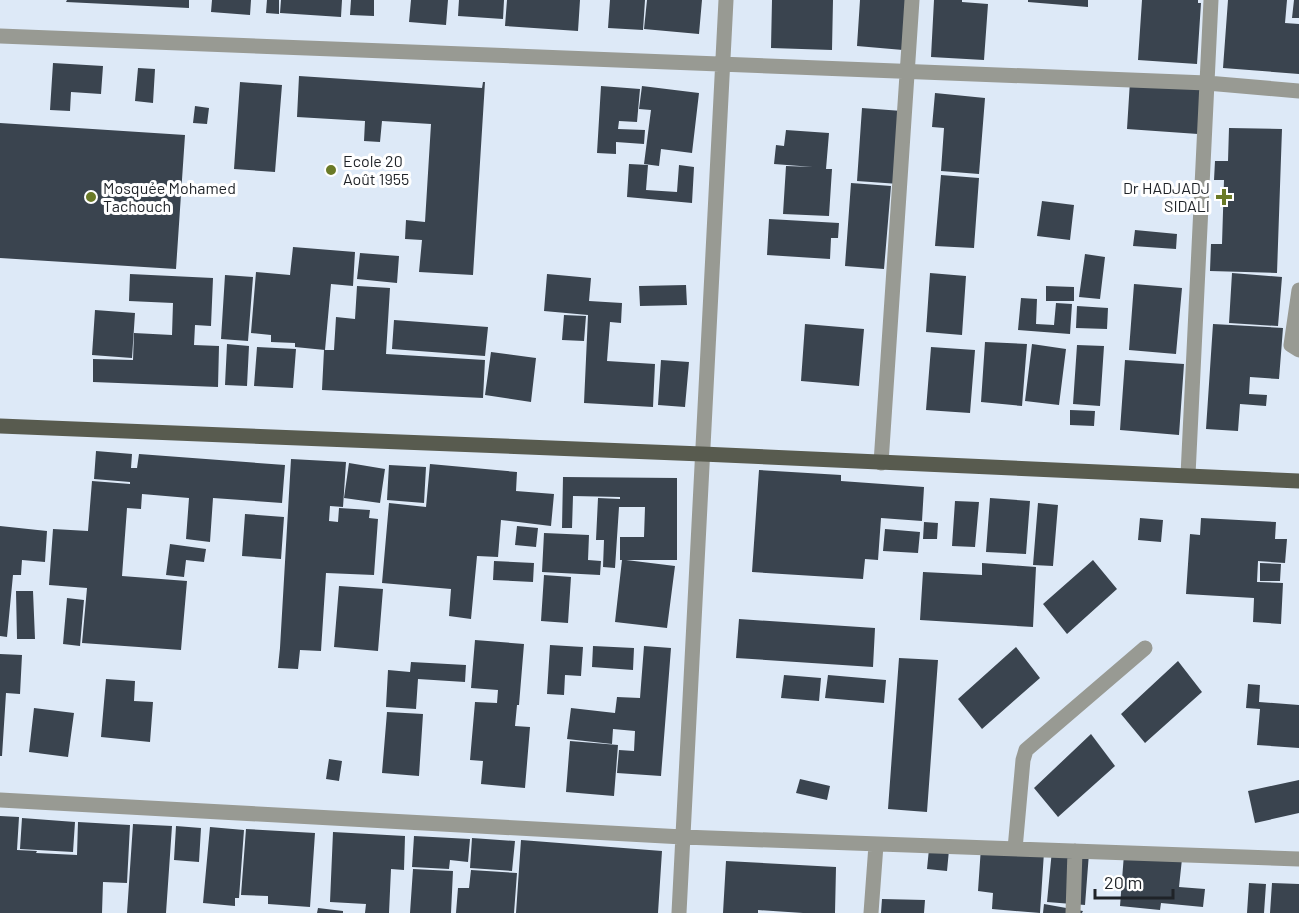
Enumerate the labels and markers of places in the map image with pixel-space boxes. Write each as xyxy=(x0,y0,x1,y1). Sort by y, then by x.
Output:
place label: Ecole 20 Août 1955 xyxy=(343,151,409,188)
marker: Ecole 20 Août 1955 xyxy=(324,163,338,177)
place label: Mosquée Mohamed Tachouch xyxy=(103,178,236,215)
place label: Dr HADJADJ SIDALI xyxy=(1123,178,1210,215)
marker: Dr HADJADJ SIDALI xyxy=(1215,188,1233,206)
marker: Mosquée Mohamed Tachouch xyxy=(84,190,98,204)

